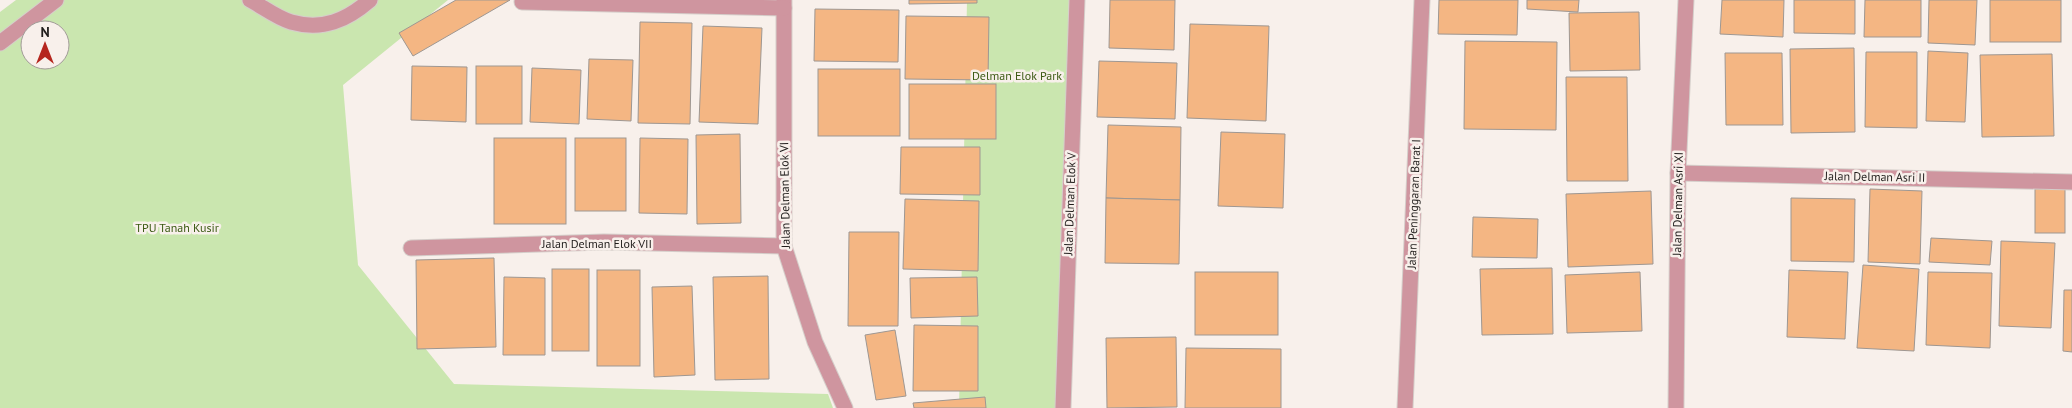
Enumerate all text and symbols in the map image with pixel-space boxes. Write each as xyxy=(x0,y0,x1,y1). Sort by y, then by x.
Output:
north arrow xyxy=(20,20,70,70)
text: N xyxy=(40,23,50,41)
park label: Delman Elok Park xyxy=(972,68,1062,83)
street label: Jalan Peninggaran Barat I xyxy=(1404,139,1423,270)
street label: Jalan Delman Elok VI xyxy=(776,142,793,249)
street label: Jalan Delman Elok V xyxy=(1060,152,1079,257)
street label: Jalan Delman Asri XI xyxy=(1669,152,1686,257)
street label: Jalan Delman Asri II xyxy=(1824,168,1926,185)
park label: TPU Tanah Kusir xyxy=(135,220,219,235)
street label: Jalan Delman Elok VII xyxy=(541,236,652,251)

